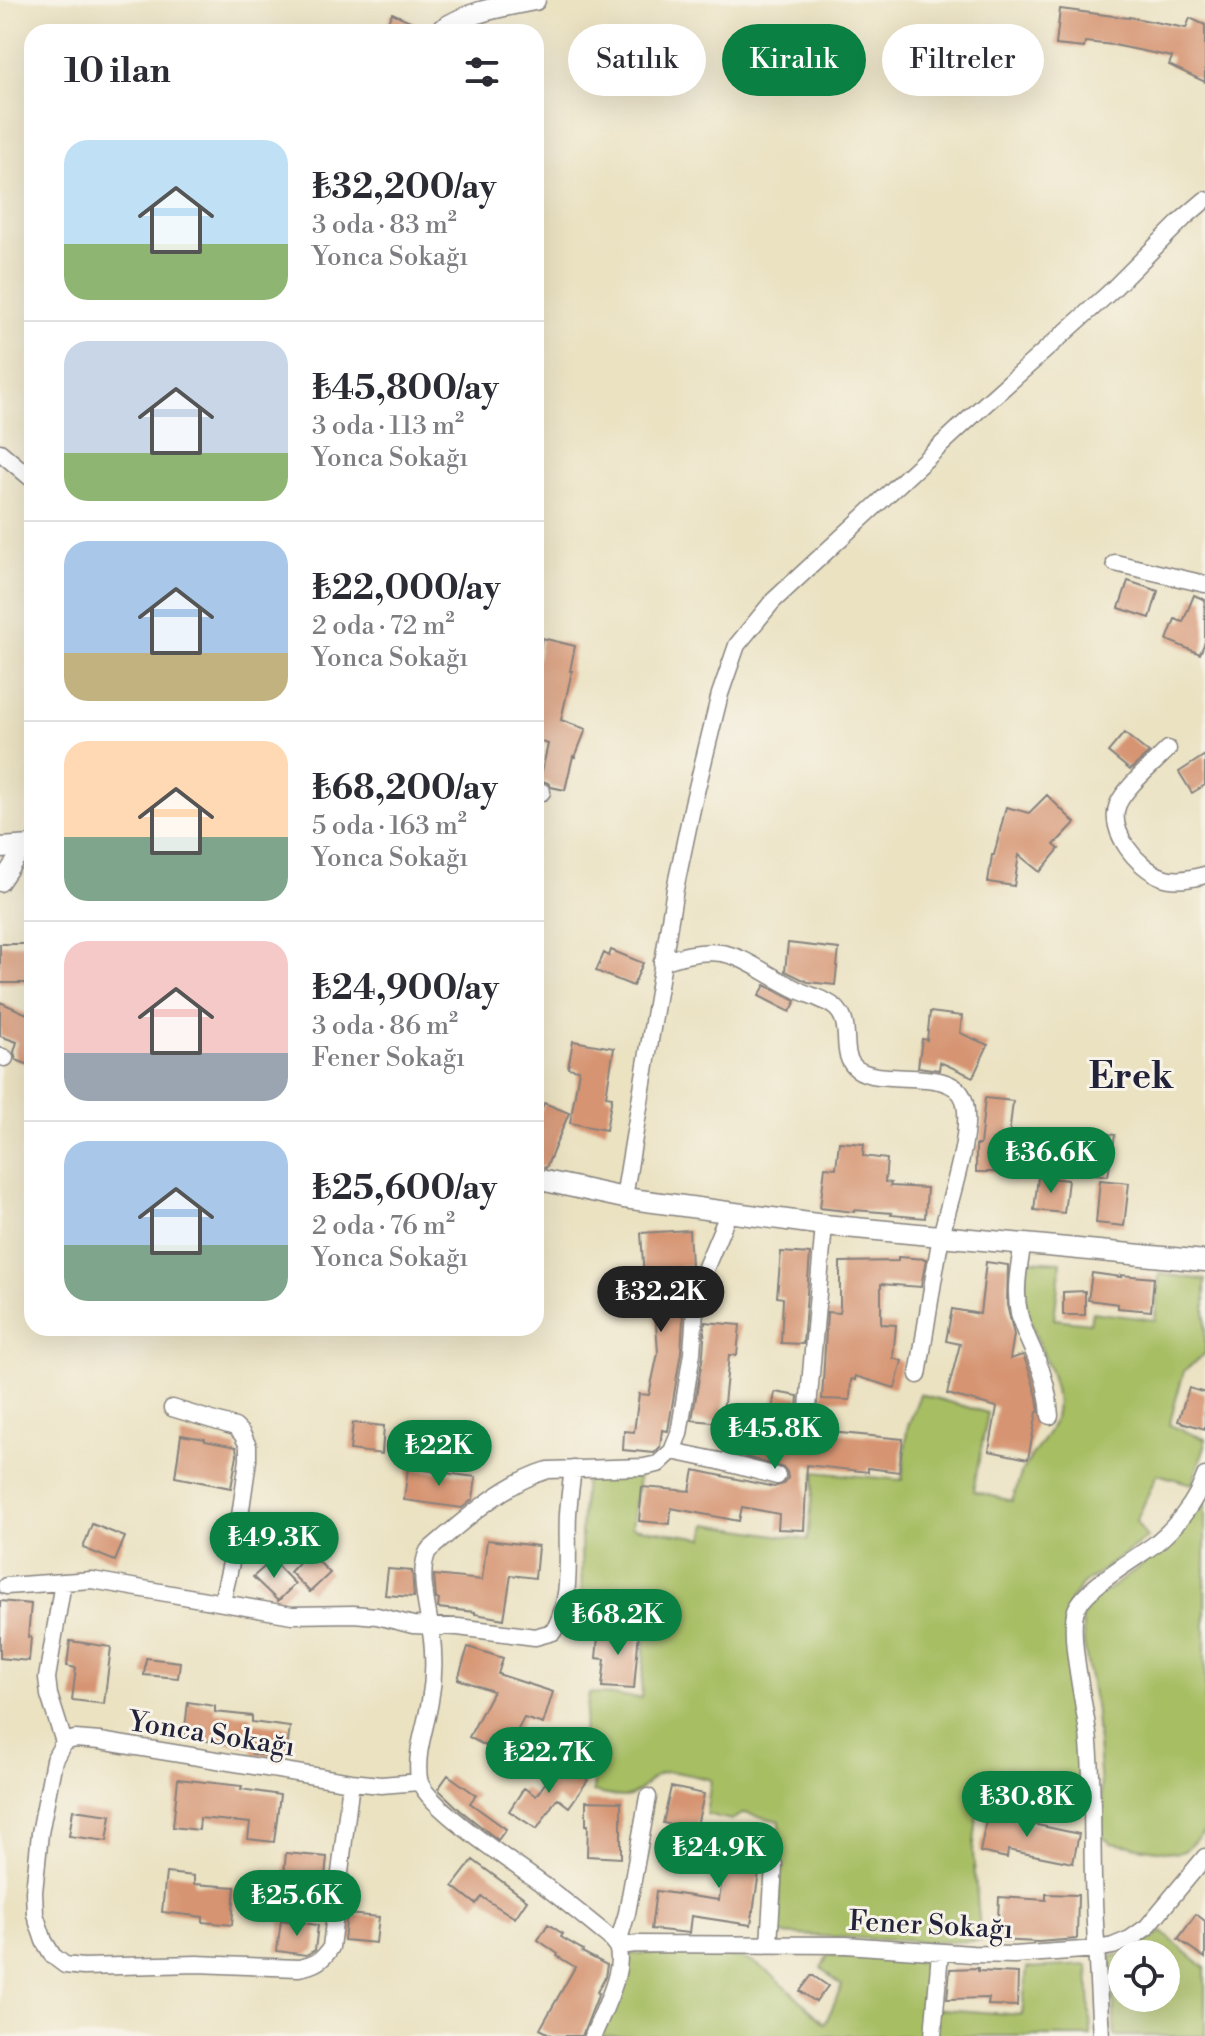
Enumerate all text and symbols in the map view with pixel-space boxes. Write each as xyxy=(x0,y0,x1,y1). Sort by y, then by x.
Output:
chip: Satılık xyxy=(568,24,706,96)
chip: Kiralık xyxy=(722,24,866,96)
chip: Filtreler xyxy=(882,24,1044,96)
icon: filters xyxy=(460,50,504,94)
text: 10 ilan xyxy=(64,51,171,93)
text: ₺32,200/ay xyxy=(312,167,496,209)
icon: home xyxy=(128,172,224,268)
text: 3 oda · 83 m² xyxy=(312,209,457,241)
text: Yonca Sokağı xyxy=(312,241,468,273)
text: ₺45,800/ay xyxy=(312,368,499,410)
icon: home xyxy=(128,373,224,469)
text: 3 oda · 113 m² xyxy=(312,410,464,442)
text: Yonca Sokağı xyxy=(312,442,468,474)
text: ₺22,000/ay xyxy=(312,568,501,610)
icon: home xyxy=(128,573,224,669)
text: 2 oda · 72 m² xyxy=(312,610,455,642)
text: Yonca Sokağı xyxy=(312,642,468,674)
text: ₺68,200/ay xyxy=(312,768,498,810)
icon: home xyxy=(128,773,224,869)
text: 5 oda · 163 m² xyxy=(312,810,467,842)
text: Yonca Sokağı xyxy=(312,842,468,874)
text: ₺24,900/ay xyxy=(312,968,499,1010)
icon: home xyxy=(128,973,224,1069)
text: 3 oda · 86 m² xyxy=(312,1010,458,1042)
text: Fener Sokağı xyxy=(312,1042,465,1074)
district label: Erek xyxy=(1089,1055,1174,1100)
pin: ₺36.6K xyxy=(986,1127,1116,1195)
text: ₺36.6K xyxy=(1005,1137,1097,1169)
text: ₺25,600/ay xyxy=(312,1168,497,1210)
icon: home xyxy=(128,1173,224,1269)
text: 2 oda · 76 m² xyxy=(312,1210,455,1242)
text: Yonca Sokağı xyxy=(312,1242,468,1274)
pin: ₺32.2K xyxy=(596,1266,726,1334)
text: ₺32.2K xyxy=(615,1276,707,1308)
pin: ₺45.8K xyxy=(710,1403,840,1471)
text: ₺45.8K xyxy=(728,1413,822,1445)
pin: ₺22K xyxy=(392,1420,486,1488)
text: ₺22K xyxy=(405,1430,473,1462)
pin: ₺49.3K xyxy=(209,1512,339,1580)
text: ₺49.3K xyxy=(228,1522,320,1554)
pin: ₺68.2K xyxy=(553,1589,683,1657)
text: ₺68.2K xyxy=(572,1599,664,1631)
street label: Yonca Sokağı xyxy=(124,1704,297,1765)
pin: ₺22.7K xyxy=(484,1727,614,1795)
text: ₺22.7K xyxy=(503,1737,595,1769)
pin: ₺30.8K xyxy=(962,1771,1092,1839)
text: ₺30.8K xyxy=(980,1781,1074,1813)
pin: ₺24.9K xyxy=(654,1822,784,1890)
text: ₺24.9K xyxy=(672,1832,766,1864)
pin: ₺25.6K xyxy=(232,1870,362,1938)
text: ₺25.6K xyxy=(251,1880,343,1912)
street label: Fener Sokağı xyxy=(848,1904,1014,1947)
map controls xyxy=(1108,1940,1180,2012)
button: locate xyxy=(1108,1940,1180,2012)

